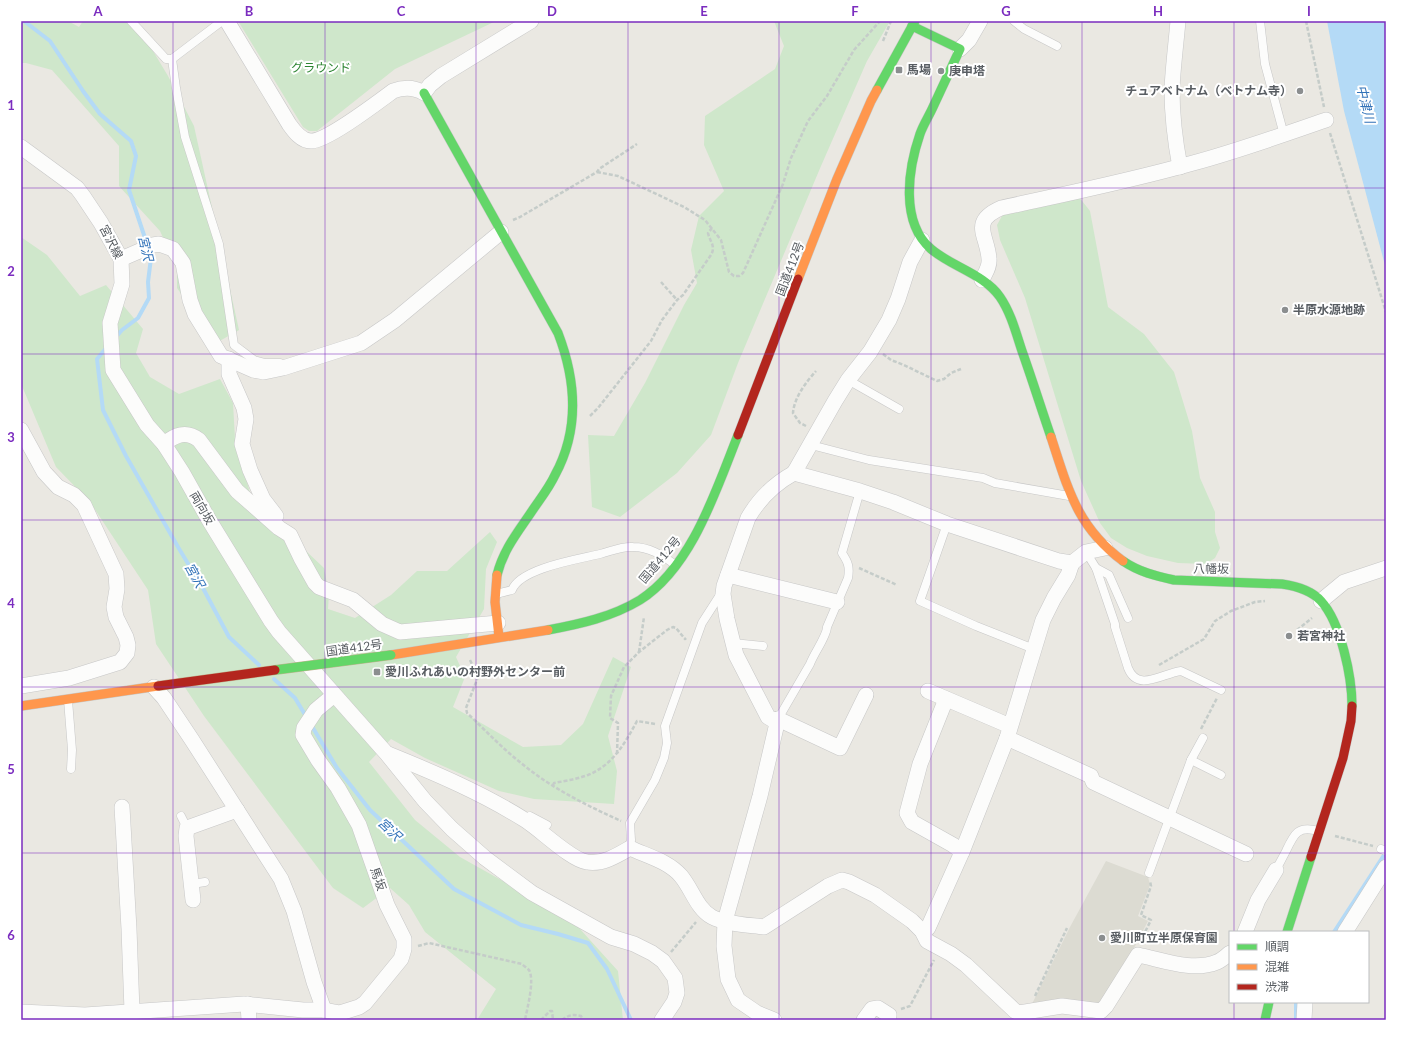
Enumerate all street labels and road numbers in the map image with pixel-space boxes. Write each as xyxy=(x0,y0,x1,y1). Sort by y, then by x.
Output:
street label: 宮沢線 xyxy=(97,222,126,261)
street label: 国道412号 xyxy=(772,240,807,298)
street label: 両向坂 xyxy=(187,488,218,527)
street label: 国道412号 xyxy=(636,533,684,586)
street label: 八幡坂 xyxy=(1193,561,1229,576)
street label: 国道412号 xyxy=(325,636,383,659)
street label: 馬坂 xyxy=(367,865,389,893)

